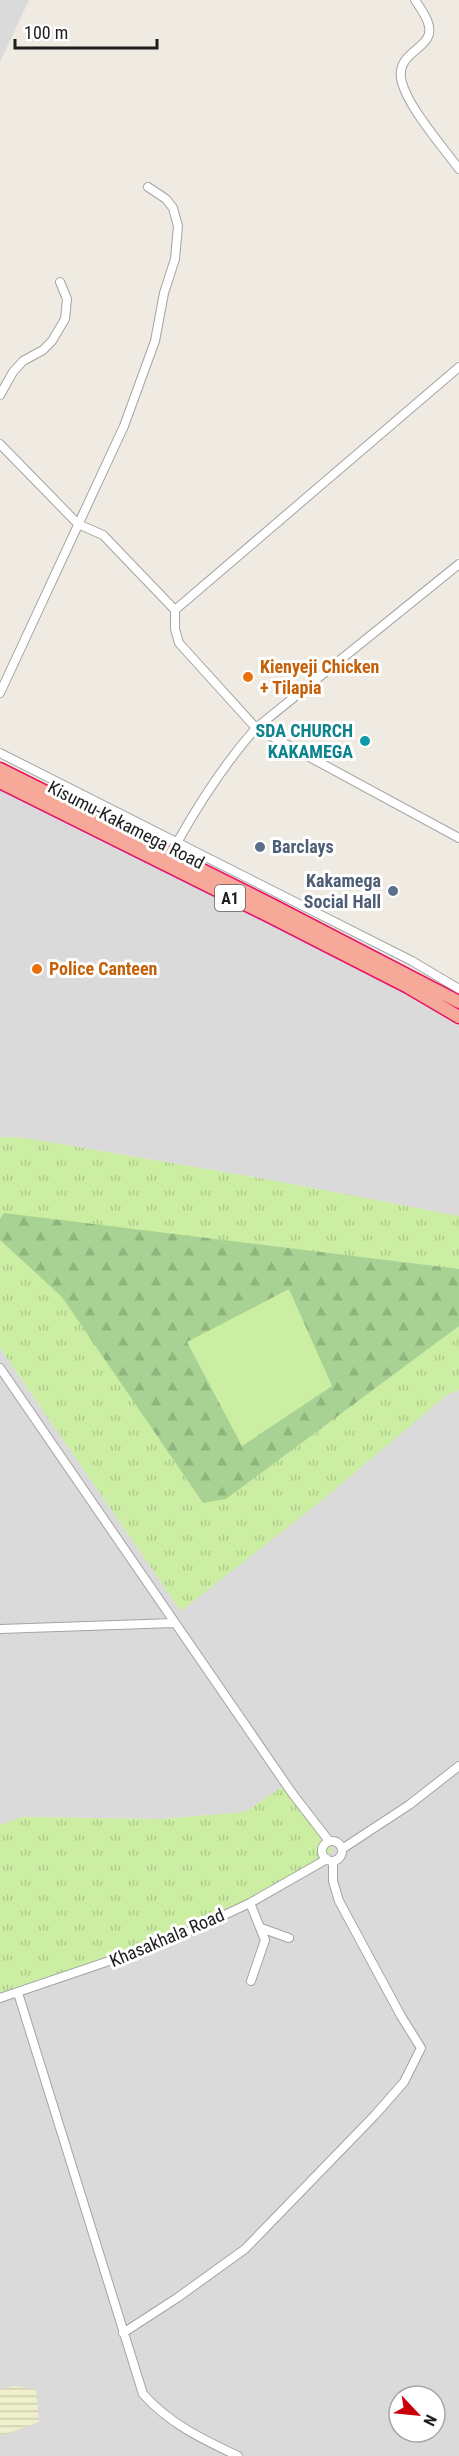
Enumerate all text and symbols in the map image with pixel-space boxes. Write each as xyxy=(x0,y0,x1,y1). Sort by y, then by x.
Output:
scale bar xyxy=(15,12,158,50)
text: 100 m xyxy=(24,22,68,43)
place label: Kienyeji Chicken + Tilapia xyxy=(260,656,379,698)
marker: Kienyeji Chicken + Tilapia xyxy=(241,670,255,684)
place label: SDA CHURCH KAKAMEGA xyxy=(256,720,353,762)
marker: SDA CHURCH KAKAMEGA xyxy=(358,734,372,748)
street label: Kisumu-Kakamega Road xyxy=(45,776,208,873)
place label: Barclays xyxy=(272,836,334,857)
marker: Barclays xyxy=(253,840,267,854)
place label: Kakamega Social Hall xyxy=(304,870,381,912)
marker: Kakamega Social Hall xyxy=(386,884,400,898)
road number: A1 xyxy=(215,885,245,911)
place label: Police Canteen xyxy=(49,958,157,979)
marker: Police Canteen xyxy=(30,962,44,976)
street label: Khasakhala Road xyxy=(106,1904,227,1971)
north arrow xyxy=(387,2384,447,2444)
text: N xyxy=(419,2412,441,2429)

